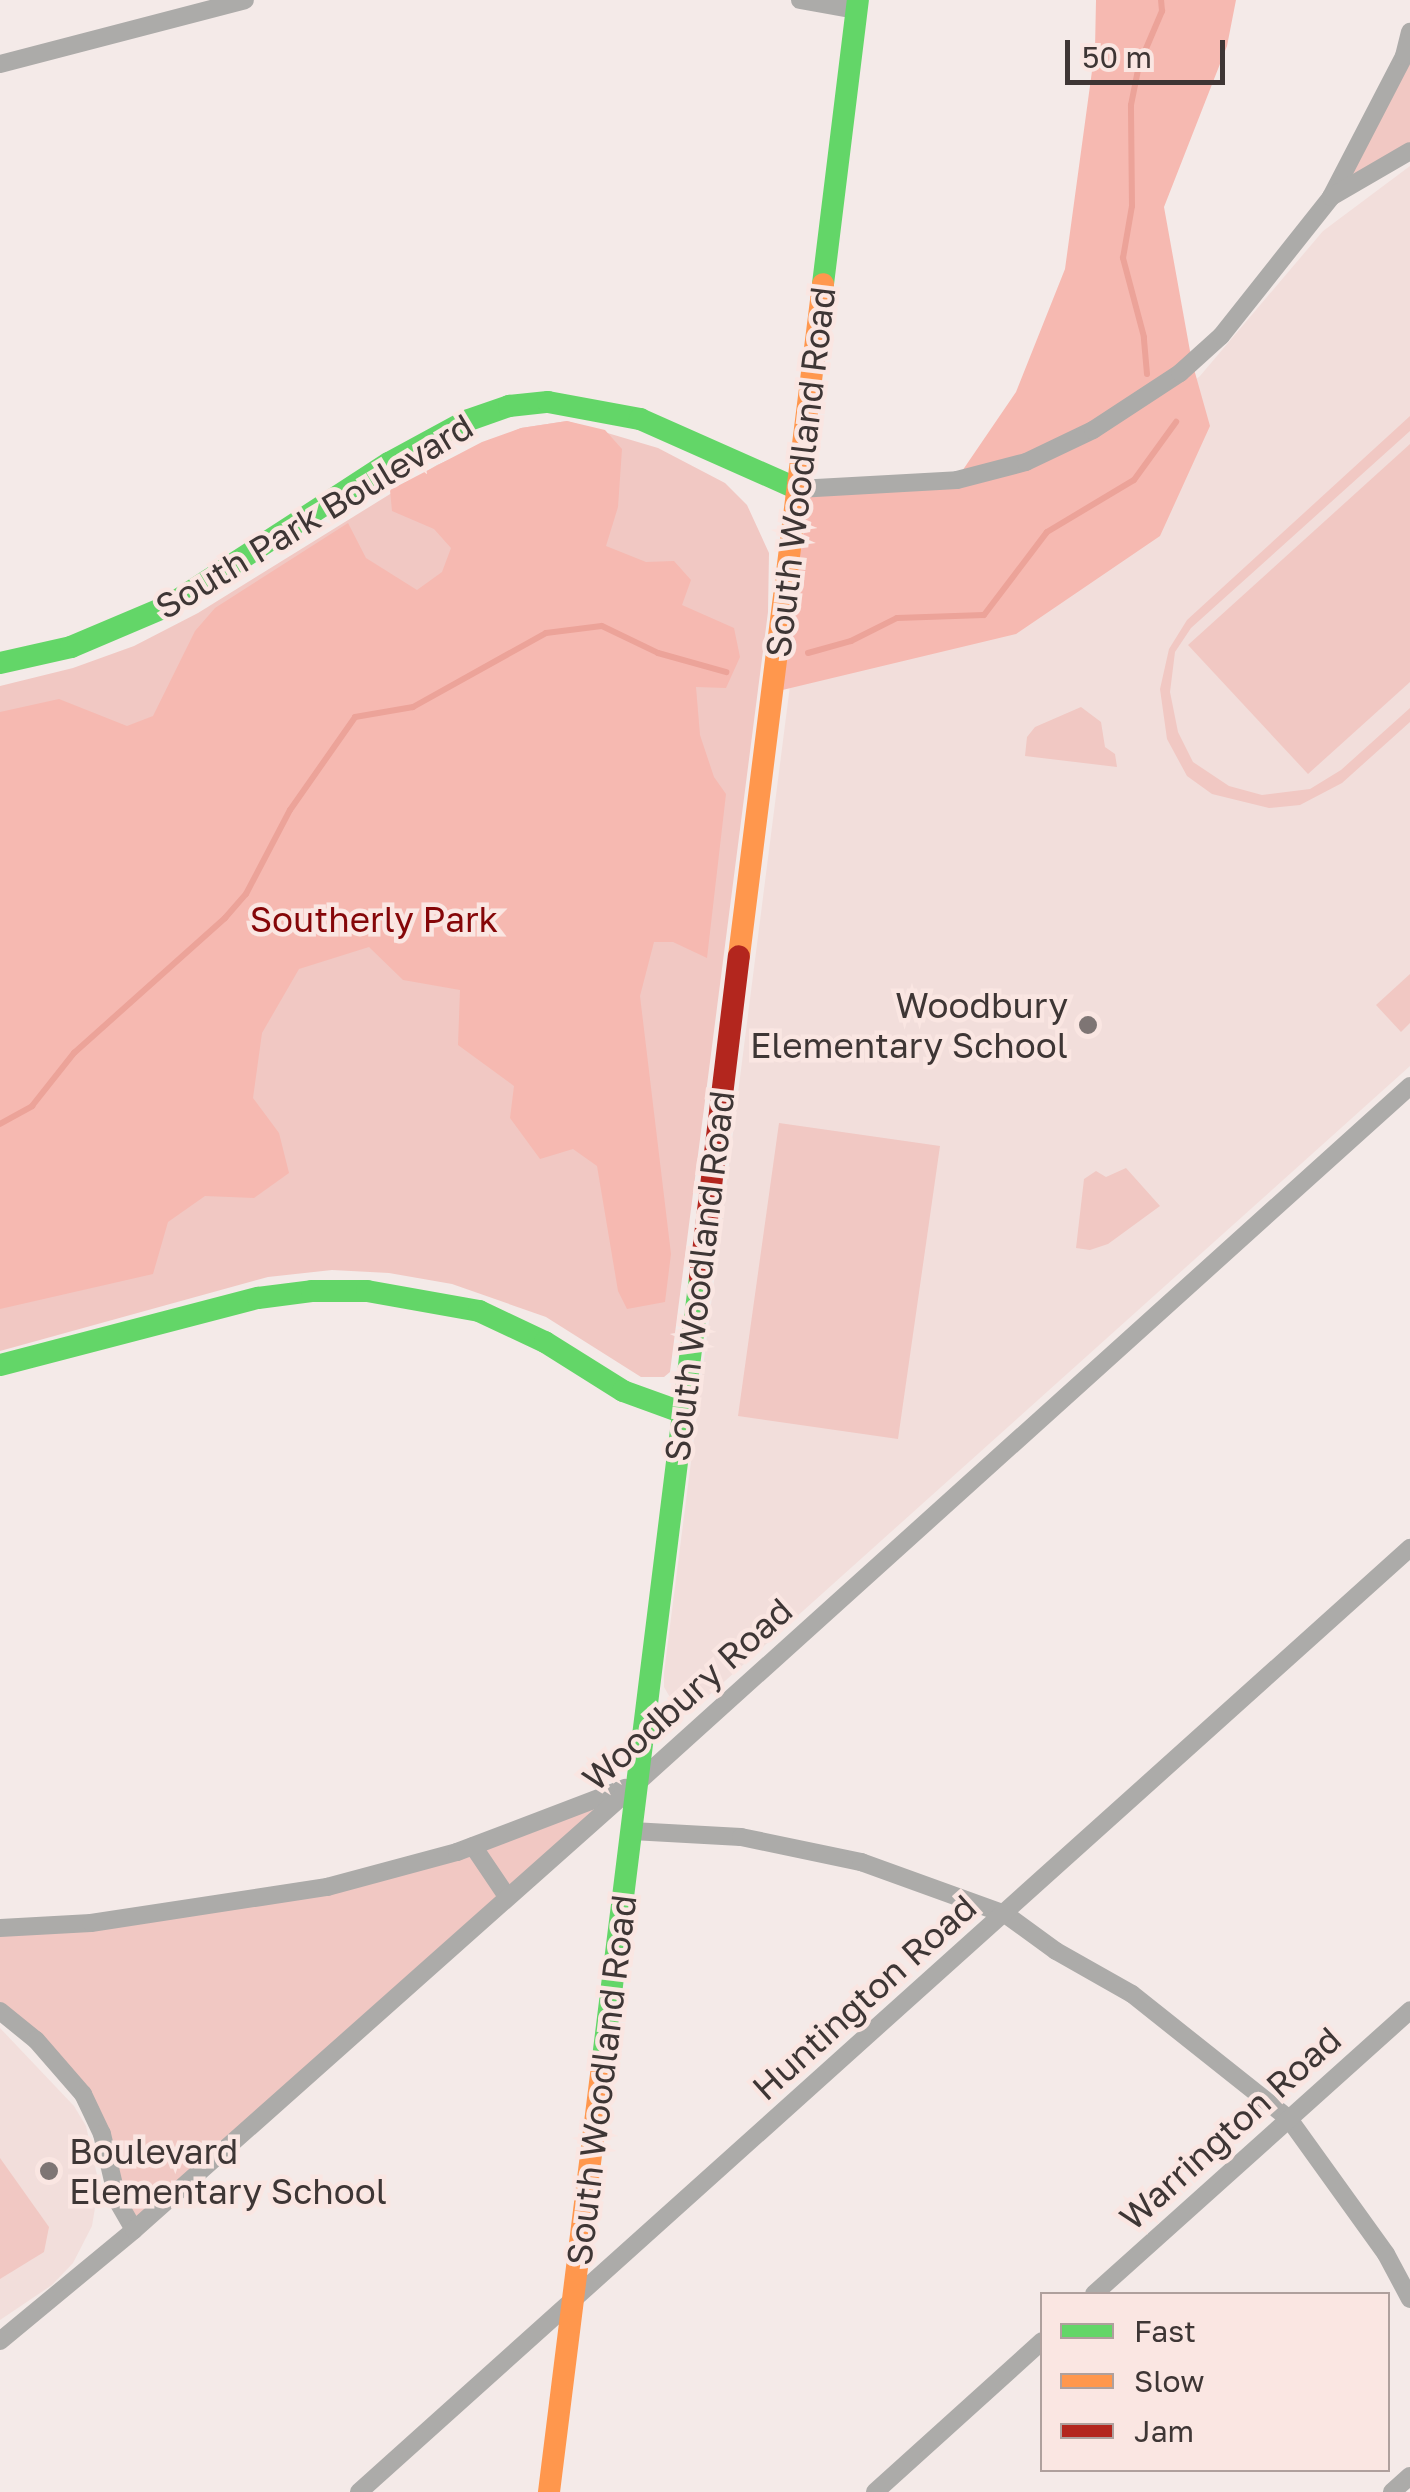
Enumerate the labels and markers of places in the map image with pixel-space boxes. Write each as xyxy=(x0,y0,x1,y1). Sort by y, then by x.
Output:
place label: Woodbury Elementary School xyxy=(750,984,1068,1066)
marker: Woodbury Elementary School xyxy=(1077,1014,1099,1036)
place label: Boulevard Elementary School xyxy=(69,2130,387,2212)
marker: Boulevard Elementary School xyxy=(38,2160,60,2182)

